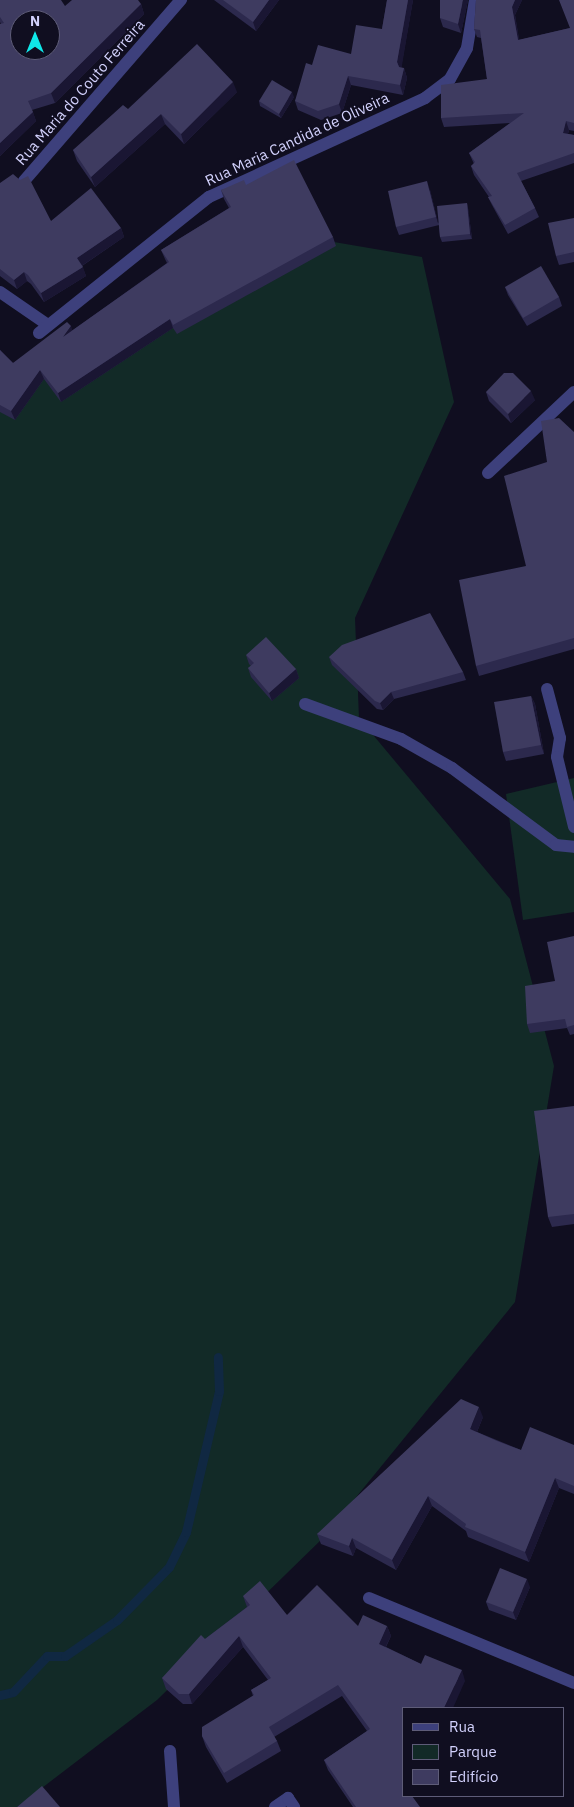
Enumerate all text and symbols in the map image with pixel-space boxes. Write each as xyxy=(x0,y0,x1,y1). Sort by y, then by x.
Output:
north arrow xyxy=(10,10,60,60)
text: N xyxy=(30,12,40,30)
street label: Rua Maria do Couto Ferreira xyxy=(12,15,148,169)
street label: Rua Maria Candida de Oliveira xyxy=(202,88,392,190)
legend xyxy=(402,1707,564,1797)
text: Rua xyxy=(449,1717,475,1736)
text: Parque xyxy=(449,1742,497,1761)
text: Edifício xyxy=(449,1767,498,1786)

